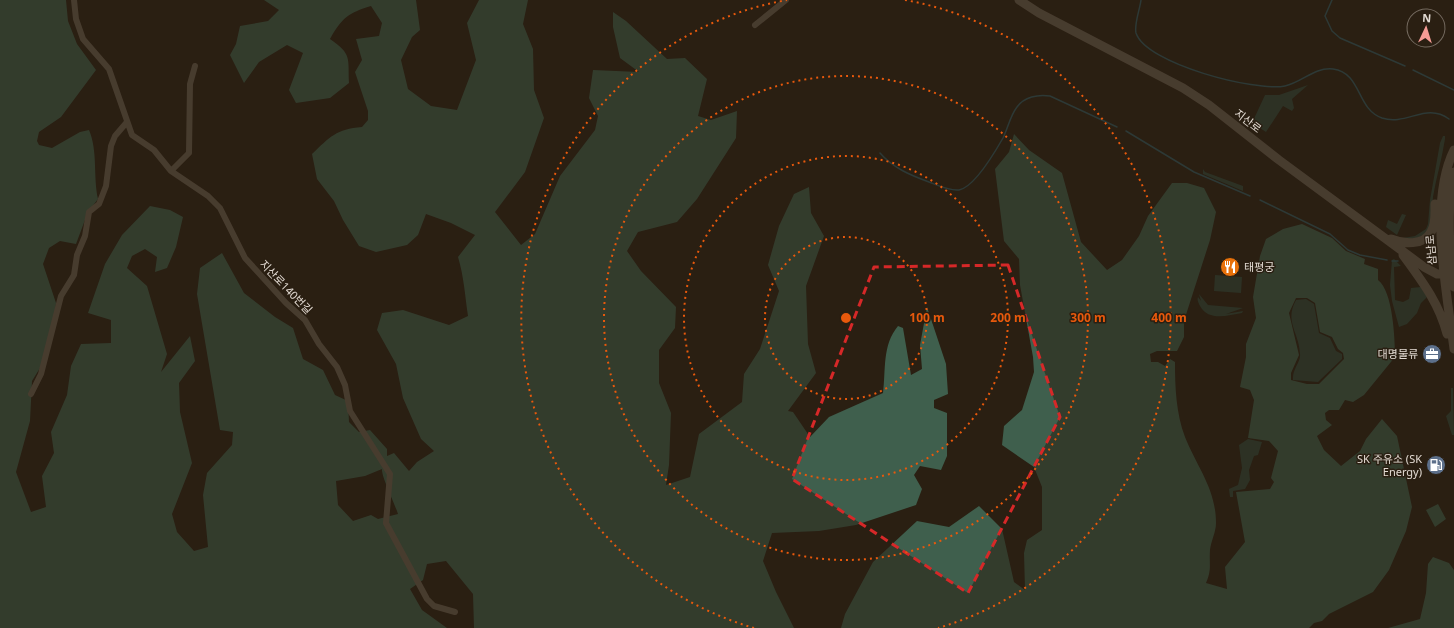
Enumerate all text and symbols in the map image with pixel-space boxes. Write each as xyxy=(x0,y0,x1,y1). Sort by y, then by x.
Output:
north arrow xyxy=(1406,8,1446,48)
text: N xyxy=(1422,10,1432,25)
street label: 지산로 xyxy=(1232,105,1265,136)
street label: 삼남로 xyxy=(1422,234,1439,266)
street label: 지산로140번길 xyxy=(257,256,316,317)
restaurant icon: 태평궁 xyxy=(1219,256,1241,278)
place label: 태평궁 xyxy=(1244,259,1274,274)
text: 100 m xyxy=(909,309,945,326)
text: 200 m xyxy=(990,309,1026,326)
text: 300 m xyxy=(1070,309,1106,326)
text: 400 m xyxy=(1151,309,1187,326)
centre of rings xyxy=(839,311,853,325)
office icon: 대명물류 xyxy=(1421,343,1443,365)
place label: 대명물류 xyxy=(1378,346,1418,361)
place label: SK 주유소 (SK Energy) xyxy=(1357,451,1422,479)
fuel station icon: SK 주유소 (SK Energy) xyxy=(1425,454,1447,476)

